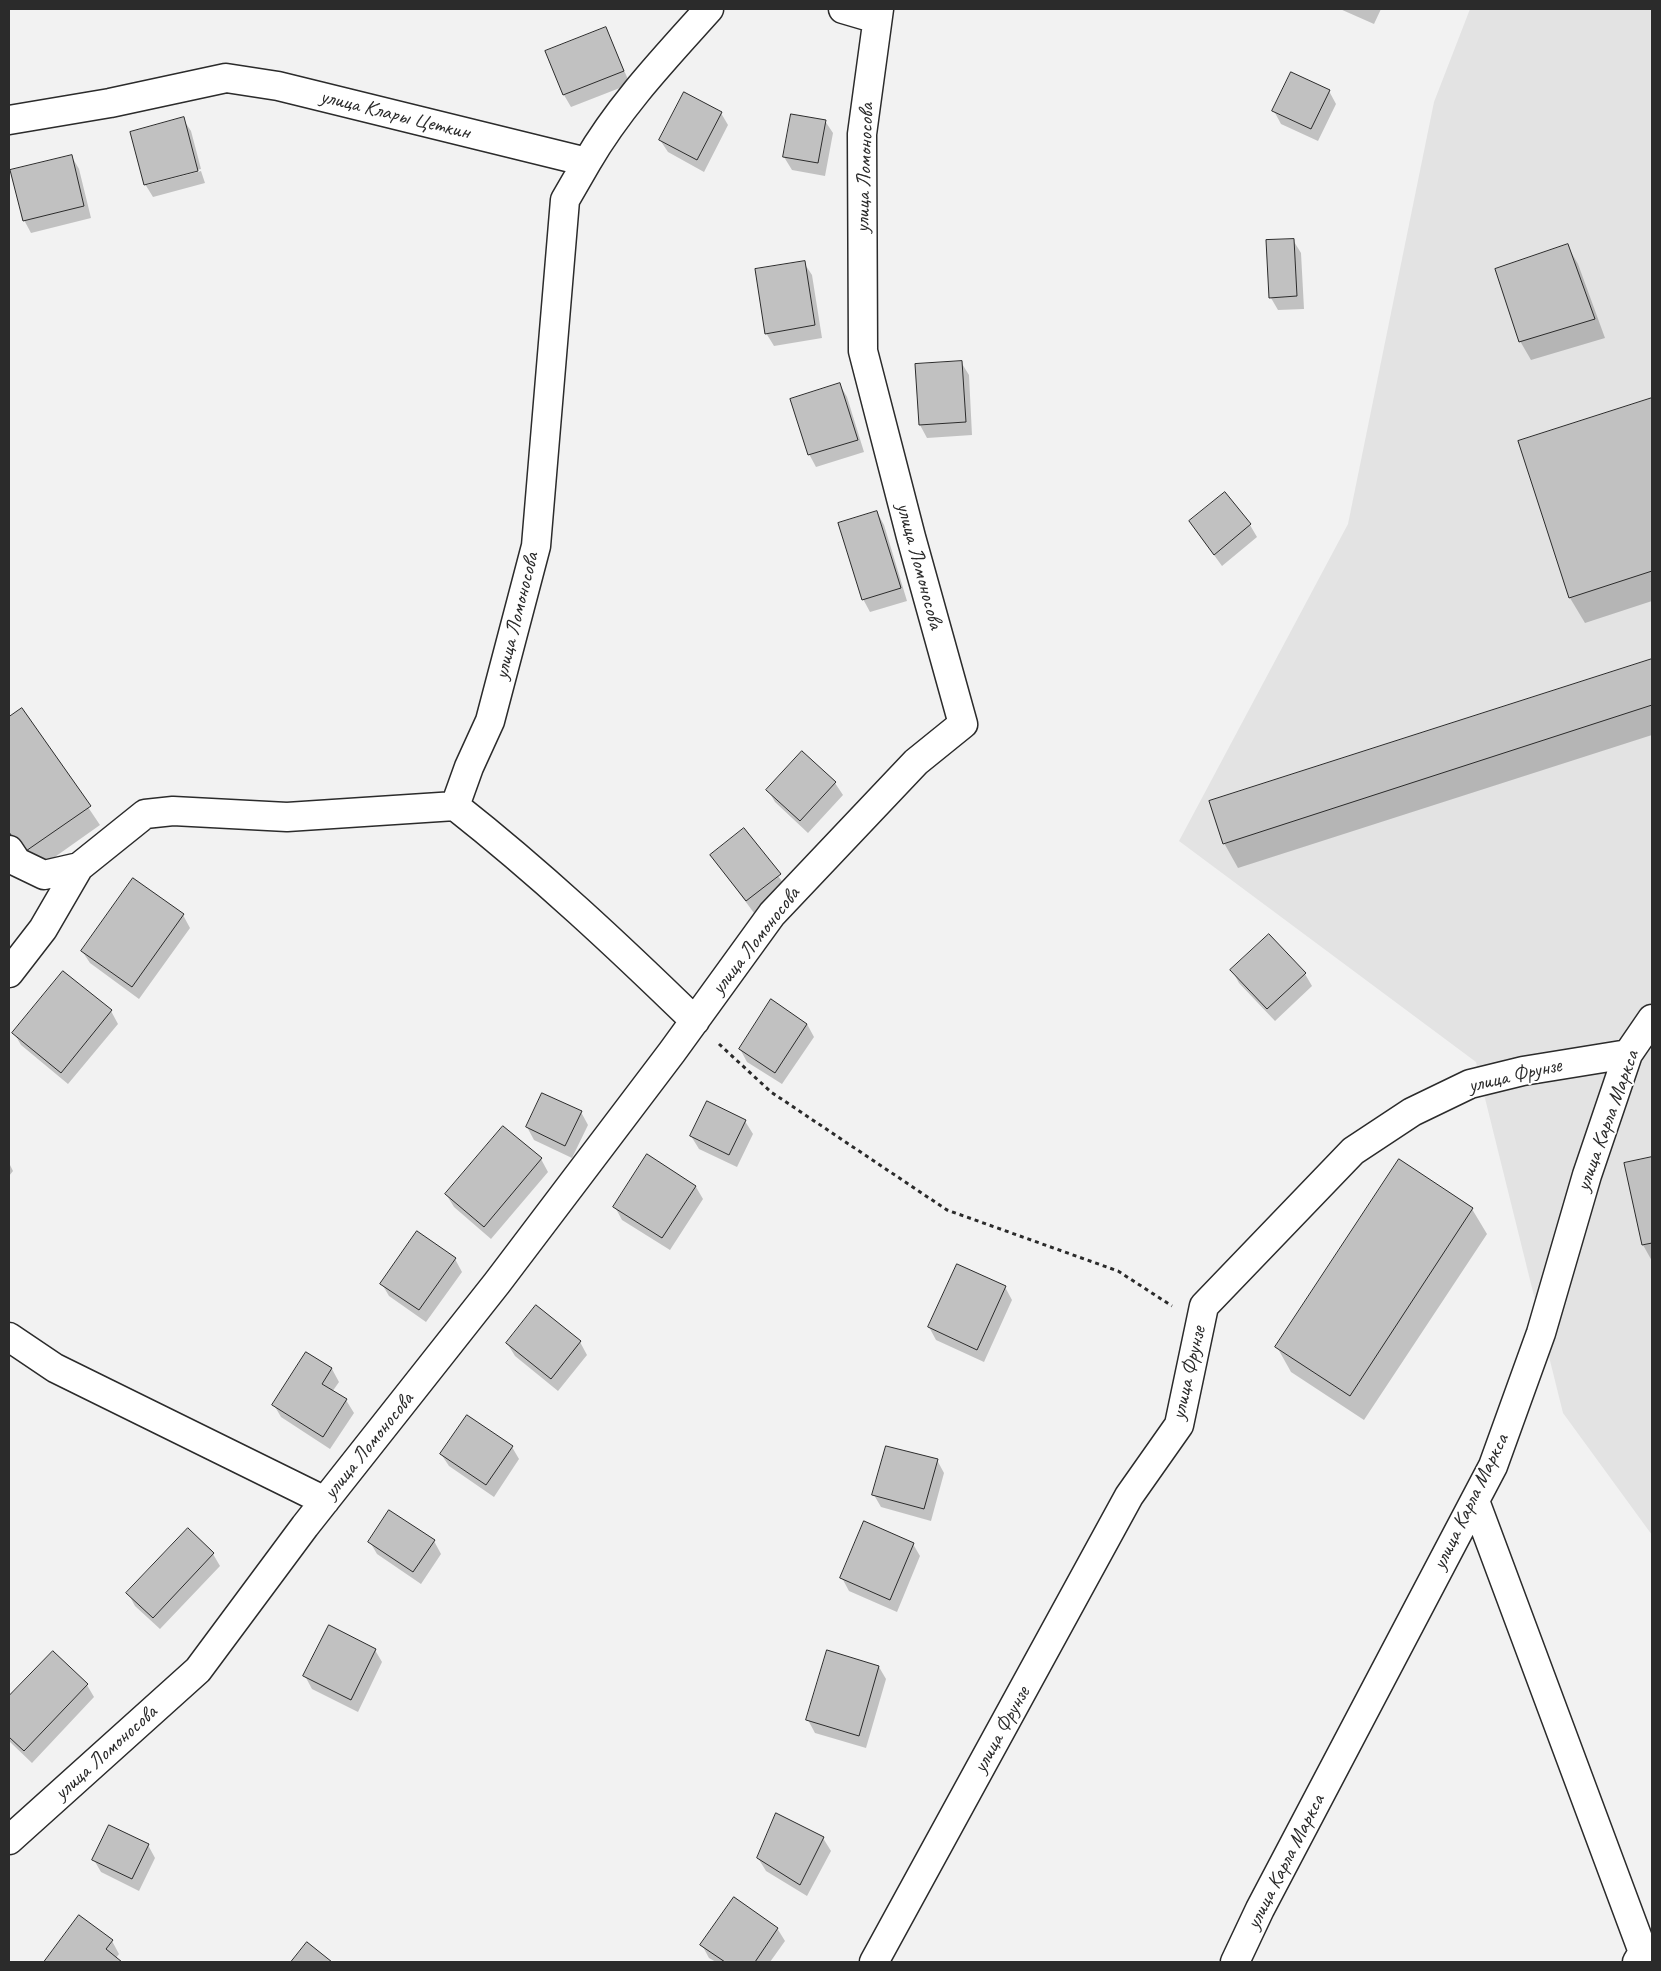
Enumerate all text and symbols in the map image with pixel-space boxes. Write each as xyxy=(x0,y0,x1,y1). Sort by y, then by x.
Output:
street label: улица Клары Цеткин xyxy=(318,84,472,146)
street label: улица Ломоносова xyxy=(850,103,880,233)
street label: улица Ломоносова xyxy=(890,500,948,632)
street label: улица Ломоносова xyxy=(489,550,545,682)
street label: улица Ломоносова xyxy=(706,882,806,1000)
street label: улица Карла Маркса xyxy=(1571,1047,1645,1195)
street label: улица Фрунзе xyxy=(1466,1053,1564,1099)
street label: улица Фрунзе xyxy=(1166,1324,1212,1422)
street label: улица Ломоносова xyxy=(318,1388,420,1504)
street label: улица Карла Маркса xyxy=(1427,1430,1515,1574)
street label: улица Фрунзе xyxy=(968,1682,1036,1778)
street label: улица Ломоносова xyxy=(49,1700,163,1806)
street label: улица Карла Маркса xyxy=(1241,1790,1331,1934)

